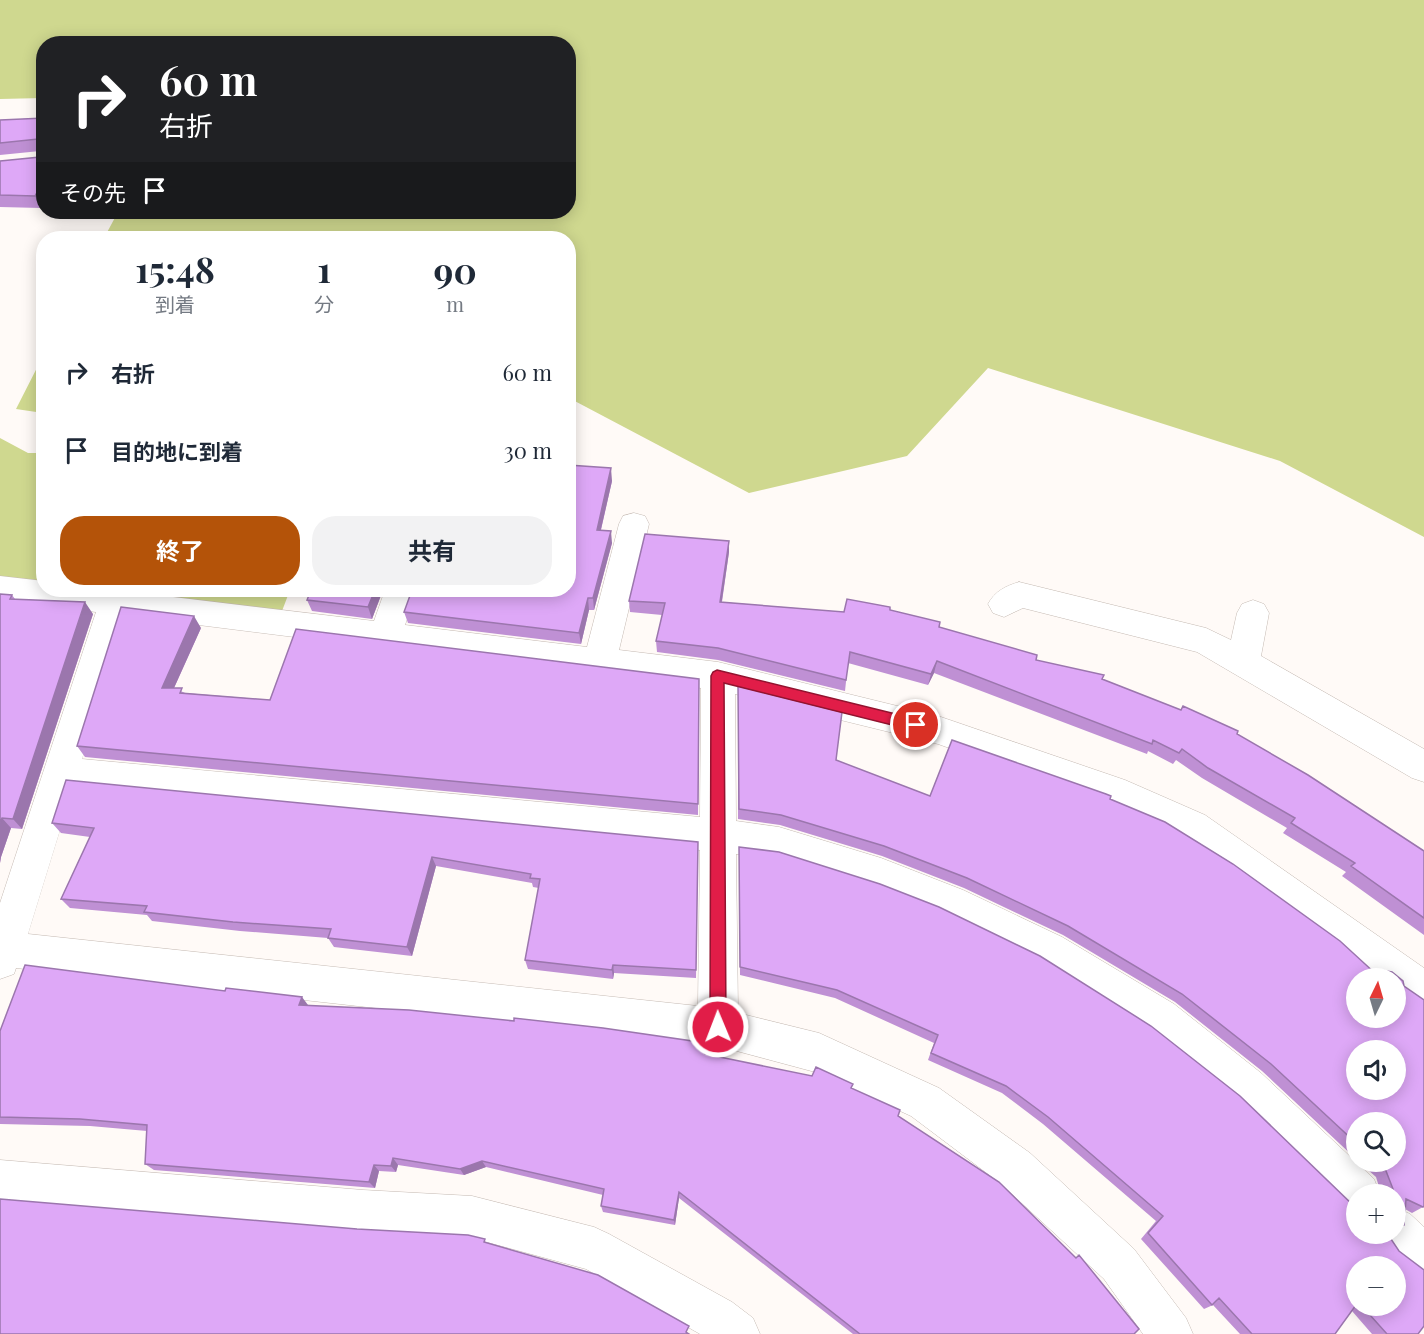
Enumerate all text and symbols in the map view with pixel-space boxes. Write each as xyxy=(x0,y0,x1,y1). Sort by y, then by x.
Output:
text: 60 m xyxy=(159,51,257,107)
icon: right xyxy=(60,60,138,138)
text: 右折 xyxy=(159,107,213,143)
icon: arrive xyxy=(138,174,171,207)
text: その先 xyxy=(60,177,126,207)
text: 15:48 xyxy=(135,244,215,292)
text: 1 xyxy=(317,244,331,292)
text: 90 xyxy=(434,245,477,293)
text: 到着 xyxy=(155,290,195,317)
text: 分 xyxy=(314,290,334,317)
text: m xyxy=(446,290,464,317)
icon: right xyxy=(60,356,93,389)
text: 60 m xyxy=(502,357,552,387)
text: 右折 xyxy=(111,358,155,388)
icon: arrive xyxy=(60,434,93,467)
text: 30 m xyxy=(504,435,552,465)
text: 目的地に到着 xyxy=(111,436,243,466)
button: 終了 xyxy=(60,516,300,585)
button: 共有 xyxy=(312,516,552,585)
pin xyxy=(890,699,941,750)
icon: arrive xyxy=(899,708,932,741)
north arrow xyxy=(1346,968,1406,1028)
map controls xyxy=(1346,968,1406,1316)
position arrow xyxy=(686,995,750,1059)
button: sound xyxy=(1346,1040,1406,1100)
button: search xyxy=(1346,1112,1406,1172)
button: + xyxy=(1346,1184,1406,1244)
button: − xyxy=(1346,1256,1406,1316)

